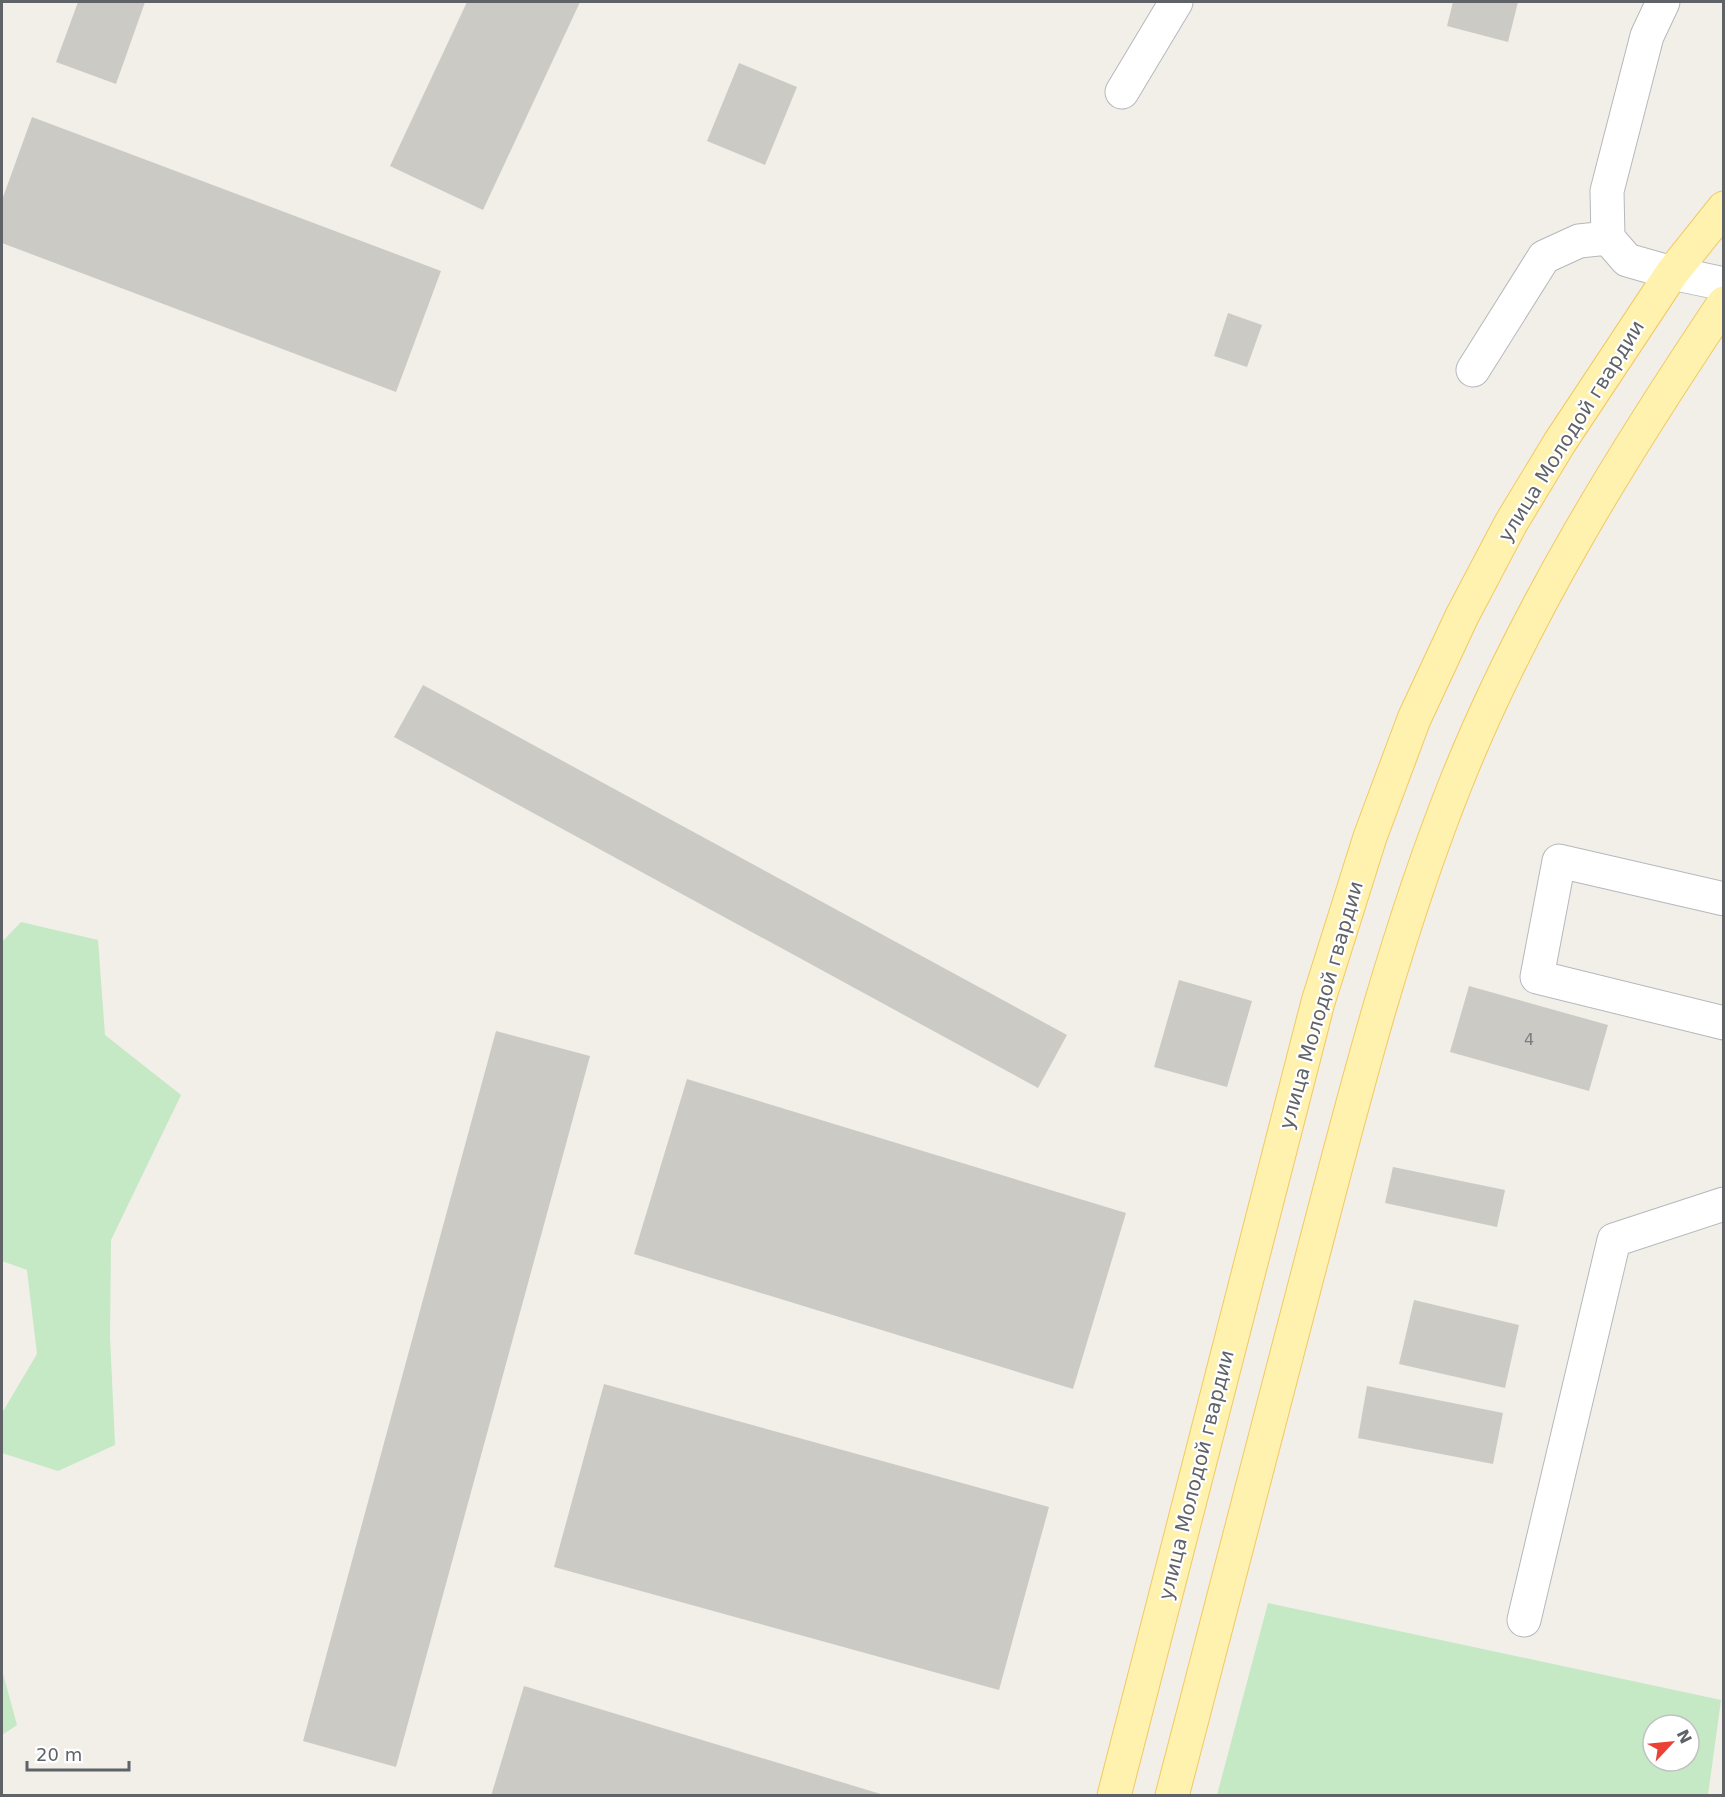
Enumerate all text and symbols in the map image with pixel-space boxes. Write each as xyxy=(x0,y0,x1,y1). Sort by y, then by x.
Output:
street label: улица Молодой гвардии xyxy=(1493,316,1649,546)
street label: улица Молодой гвардии xyxy=(1274,878,1368,1132)
house number: 4 xyxy=(1524,1030,1534,1049)
street label: улица Молодой гвардии xyxy=(1153,1347,1239,1603)
north arrow xyxy=(1641,1713,1701,1773)
text: N xyxy=(1673,1726,1696,1747)
scale bar xyxy=(27,1734,129,1772)
text: 20 m xyxy=(36,1744,82,1765)

